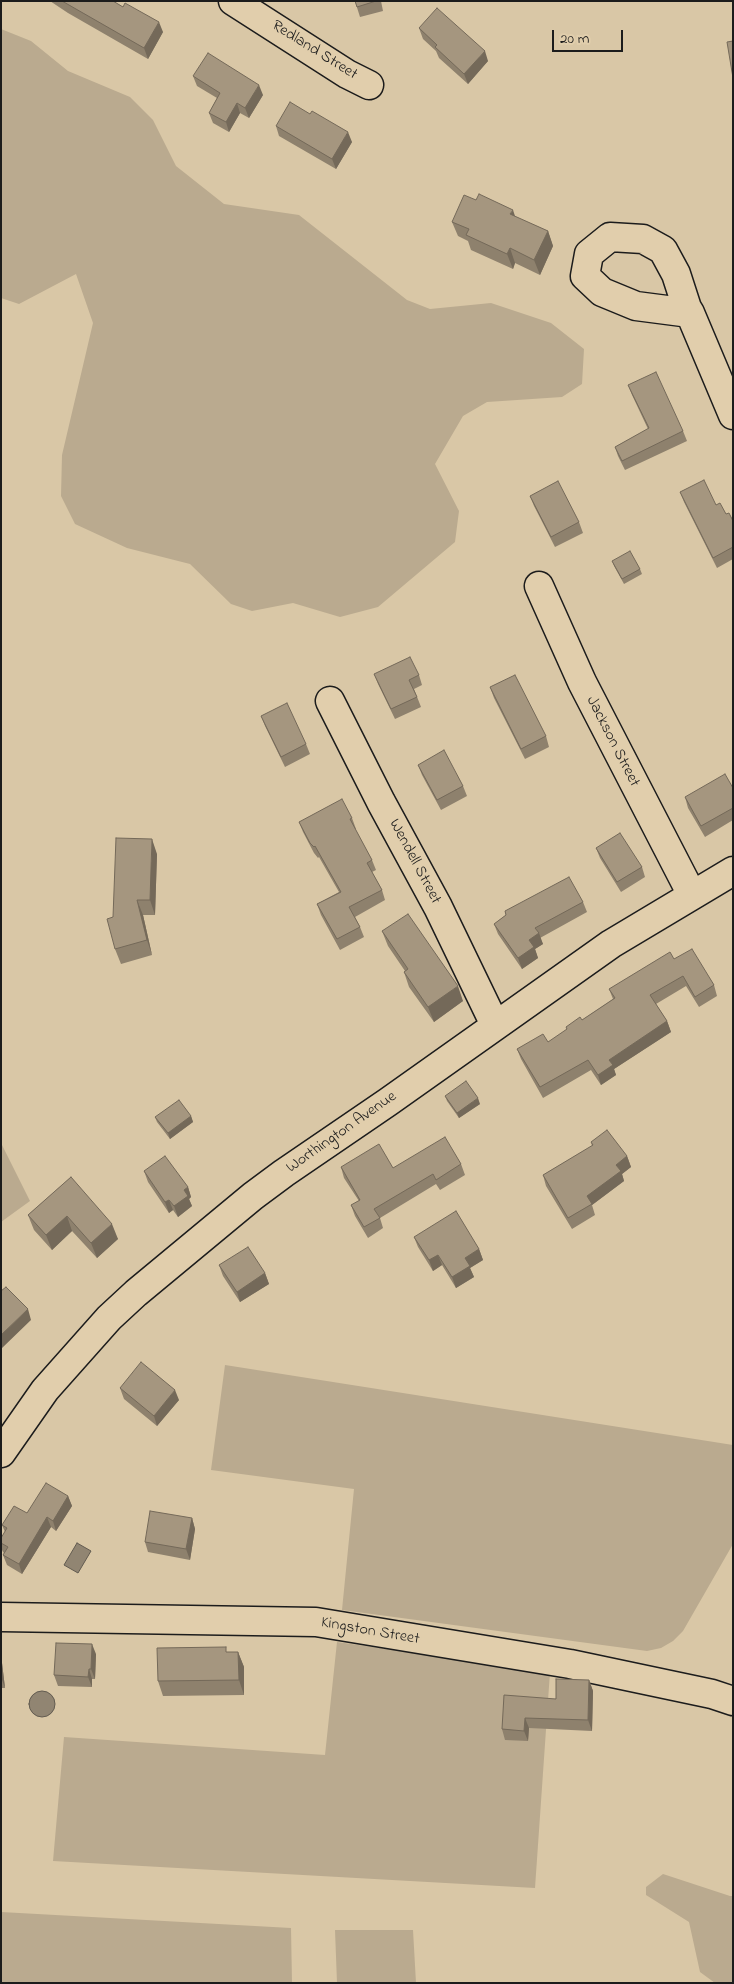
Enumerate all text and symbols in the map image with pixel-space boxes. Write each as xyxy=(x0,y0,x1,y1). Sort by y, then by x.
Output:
street label: Redland Street xyxy=(268,17,360,85)
scale bar xyxy=(554,20,625,52)
text: 20 m xyxy=(560,28,589,50)
street label: Jackson Street xyxy=(581,693,643,791)
street label: Wendell Street xyxy=(384,816,444,908)
street label: Worthington Avenue xyxy=(283,1088,401,1178)
street label: Kingston Street xyxy=(319,1614,421,1650)

